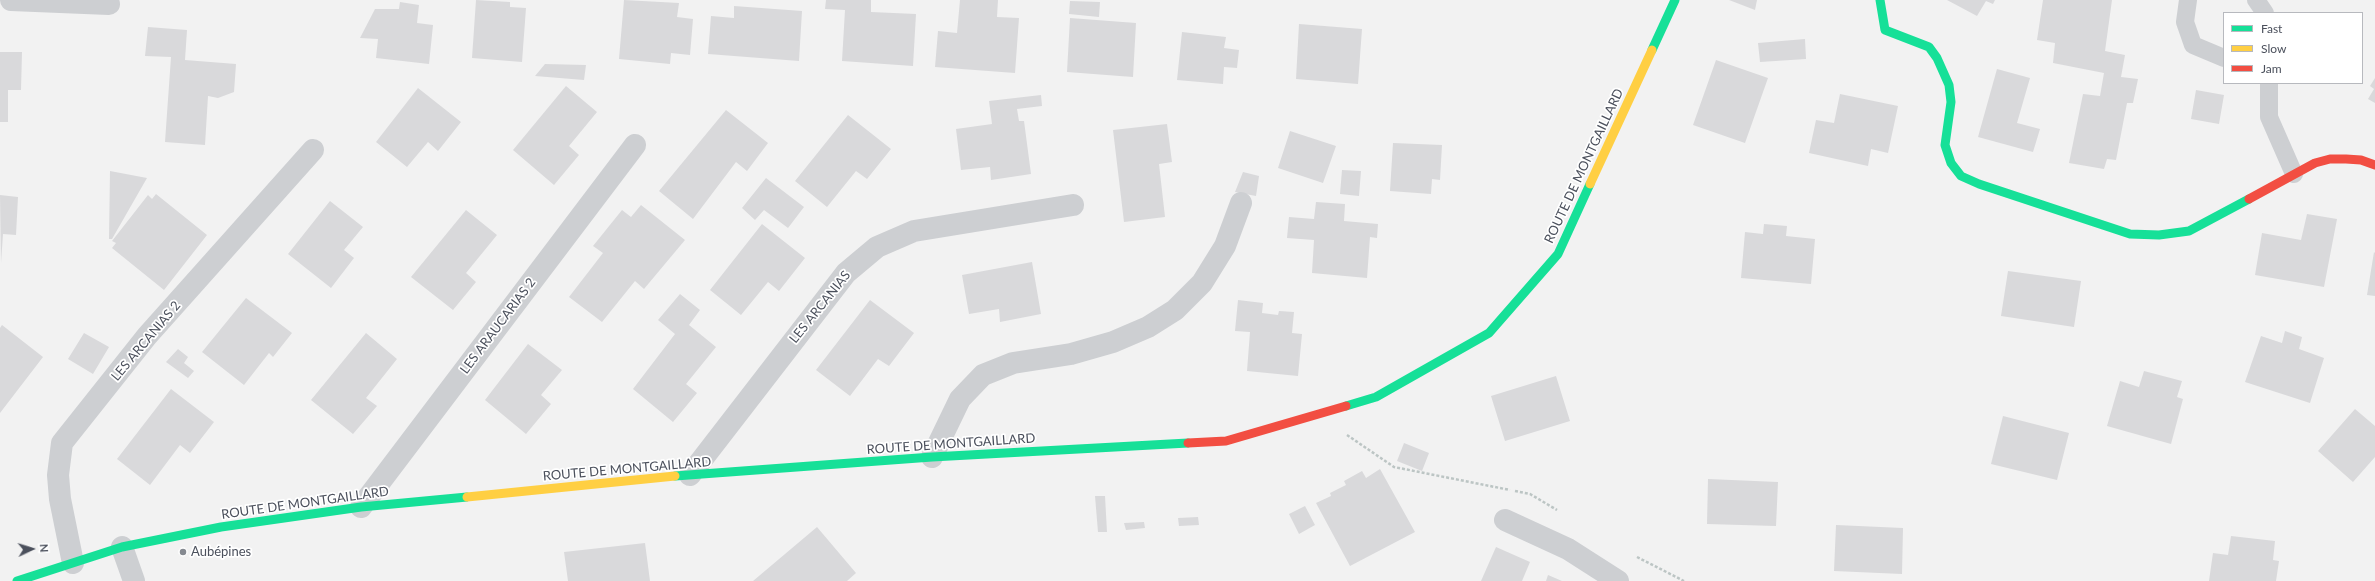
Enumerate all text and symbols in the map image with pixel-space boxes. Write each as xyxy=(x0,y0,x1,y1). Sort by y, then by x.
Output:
legend xyxy=(2223,12,2363,84)
text: Fast xyxy=(2261,21,2282,36)
text: Slow xyxy=(2261,41,2286,56)
text: Jam xyxy=(2261,61,2282,76)
street label: ROUTE DE MONTGAILLARD xyxy=(1541,86,1627,246)
street label: LES ARCANIAS xyxy=(786,268,854,346)
street label: LES ARAUCARIAS 2 xyxy=(457,275,539,377)
street label: LES ARCANIAS 2 xyxy=(108,298,184,384)
street label: ROUTE DE MONTGAILLARD xyxy=(866,430,1036,458)
street label: ROUTE DE MONTGAILLARD xyxy=(542,454,712,484)
street label: ROUTE DE MONTGAILLARD xyxy=(220,484,390,522)
north arrow xyxy=(12,529,52,569)
text: N xyxy=(38,543,51,553)
place label: Aubépines xyxy=(191,544,251,560)
marker: Aubépines xyxy=(178,547,188,557)

